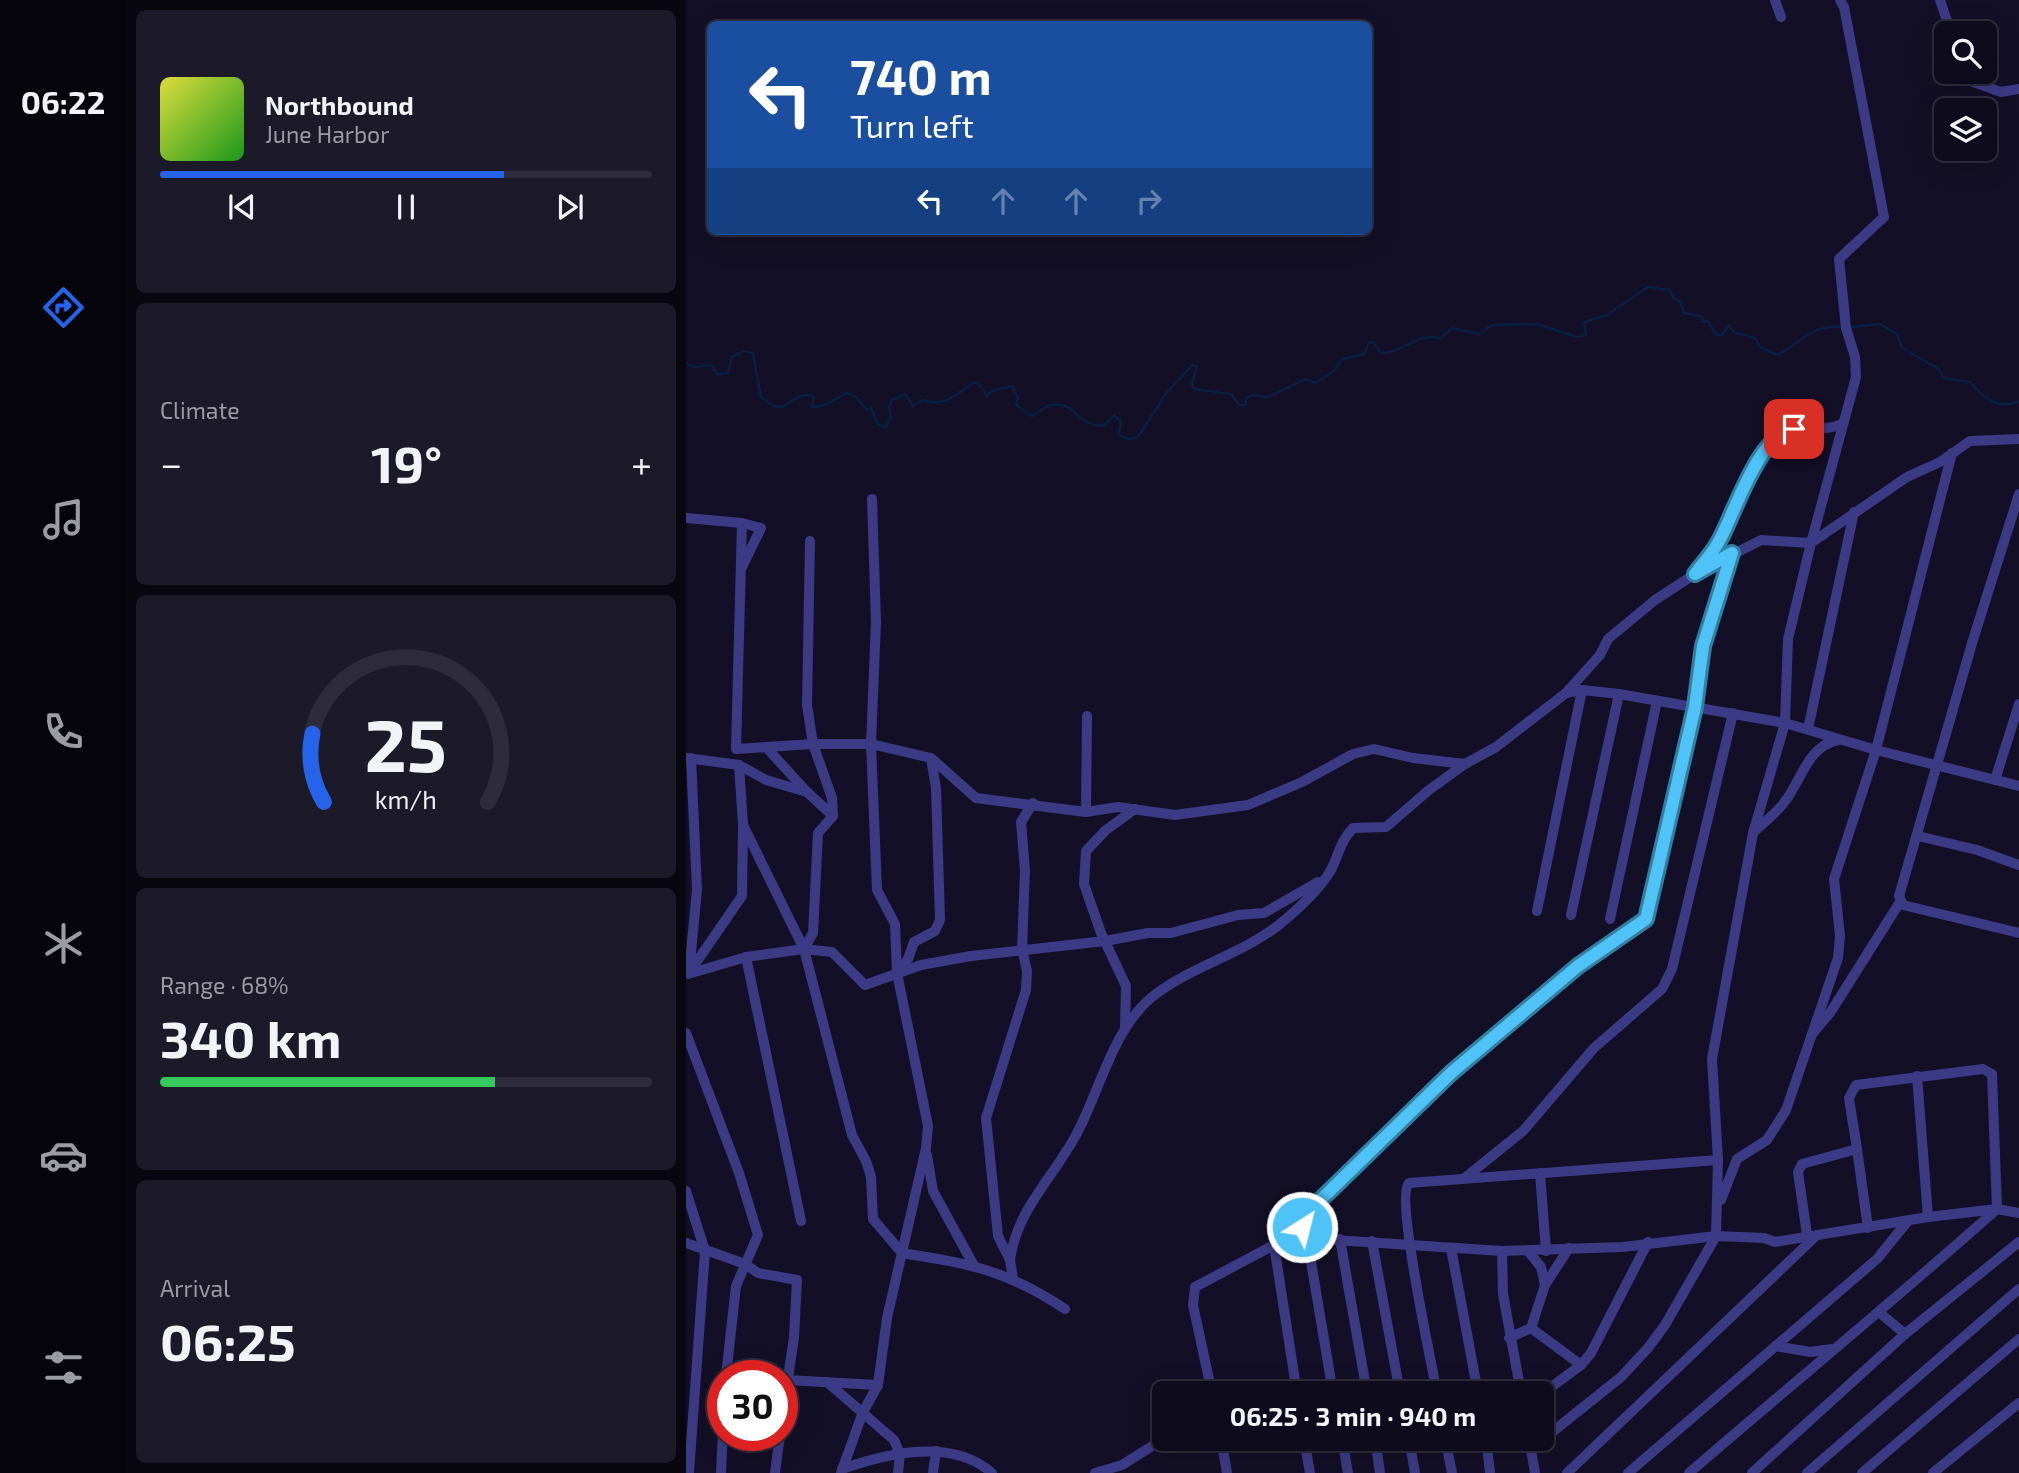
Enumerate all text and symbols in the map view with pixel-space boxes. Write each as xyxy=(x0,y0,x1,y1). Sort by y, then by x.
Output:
map controls xyxy=(1934,21,1997,161)
button: search xyxy=(1934,21,1997,84)
text: 740 m xyxy=(850,46,992,105)
icon: left xyxy=(735,49,826,140)
text: 06:22 xyxy=(21,82,105,120)
text: Northbound xyxy=(265,89,414,120)
button: layers xyxy=(1934,98,1997,161)
text: Turn left xyxy=(850,106,974,144)
text: June Harbor xyxy=(265,120,389,148)
icon: left xyxy=(911,182,949,220)
icon: ahead xyxy=(984,182,1022,220)
icon: ahead xyxy=(1057,182,1095,220)
icon: right xyxy=(1130,182,1168,220)
icon: previous xyxy=(223,188,261,226)
icon: pause xyxy=(387,188,425,226)
icon: next xyxy=(551,188,589,226)
icon: directions xyxy=(39,283,88,332)
text: Climate xyxy=(160,396,240,424)
pin xyxy=(1764,399,1824,459)
icon: arrive xyxy=(1775,410,1813,448)
text: 19° xyxy=(371,431,442,493)
text: − xyxy=(160,440,182,486)
text: + xyxy=(631,440,652,486)
icon: music xyxy=(39,495,88,544)
text: 25 xyxy=(365,700,447,788)
icon: phone xyxy=(39,707,88,756)
text: km/h xyxy=(375,784,437,814)
icon: climate xyxy=(39,919,88,968)
text: Range · 68% xyxy=(160,971,289,999)
text: 340 km xyxy=(160,1006,342,1068)
icon: car xyxy=(39,1131,88,1180)
position arrow xyxy=(1265,1190,1339,1264)
text: Arrival xyxy=(160,1274,230,1302)
text: 06:25 xyxy=(160,1309,296,1371)
icon: filters xyxy=(39,1343,88,1392)
speed limit sign: 30 xyxy=(707,1360,798,1451)
text: 06:25 · 3 min · 940 m xyxy=(1230,1400,1476,1431)

